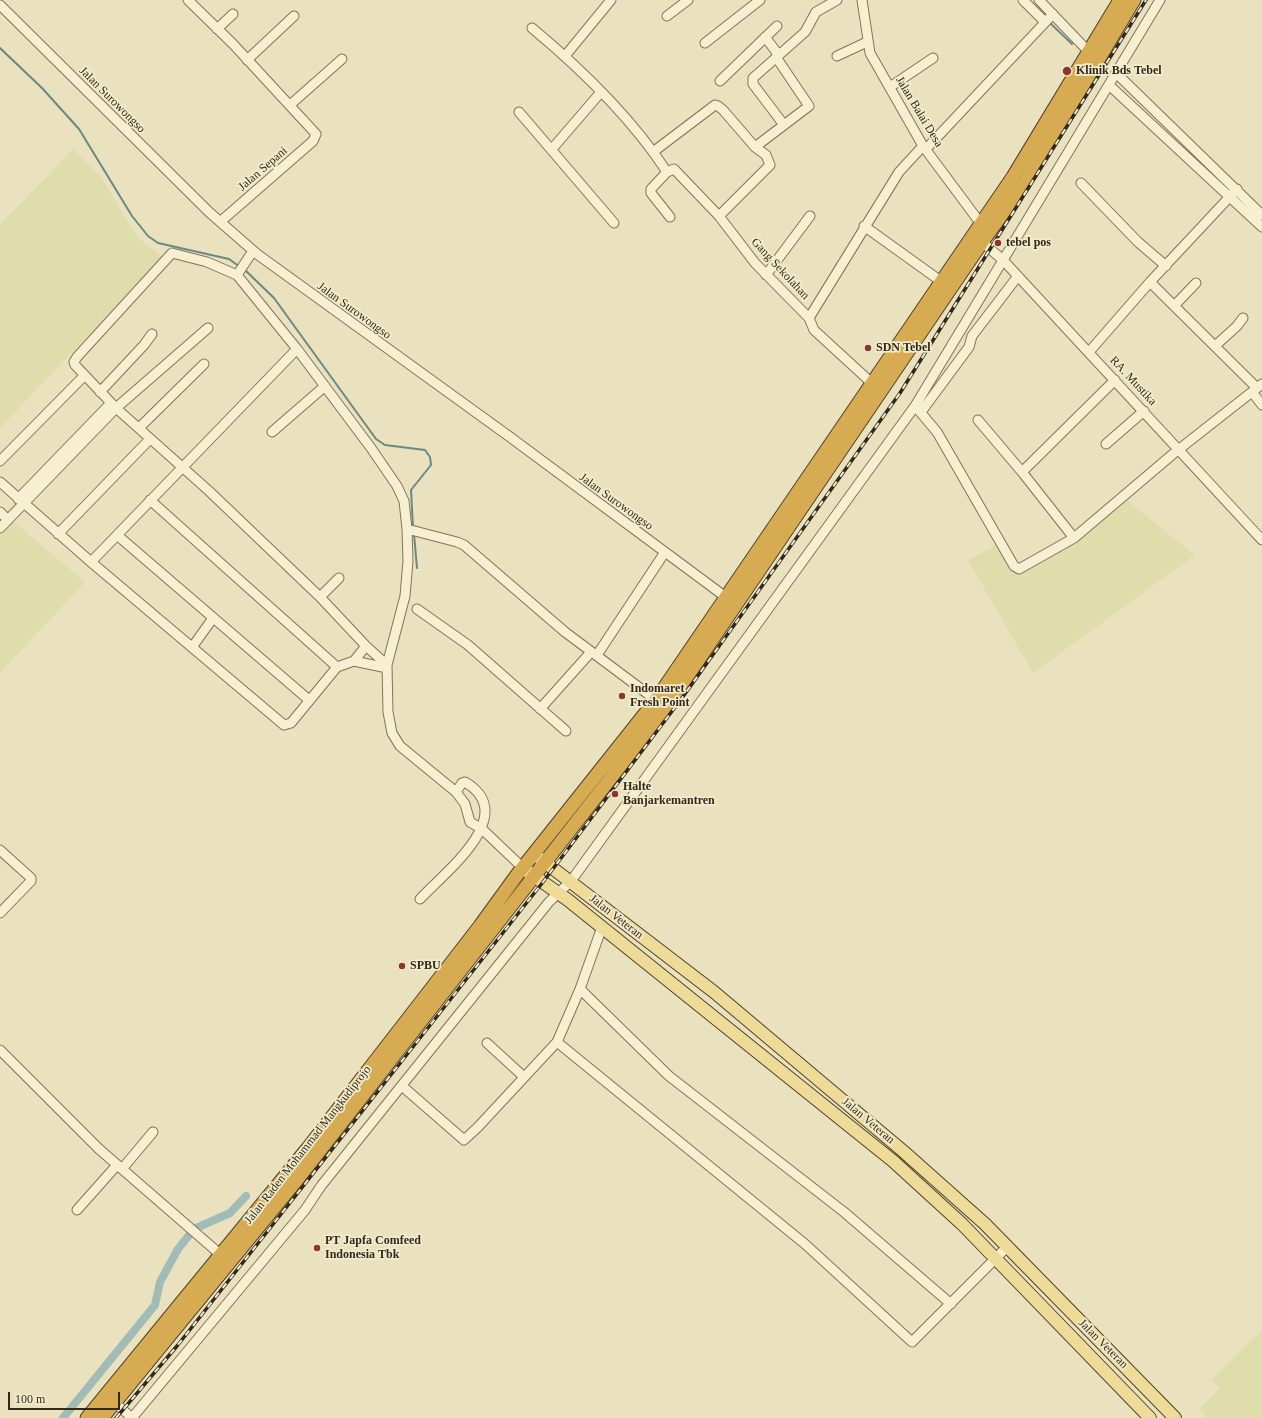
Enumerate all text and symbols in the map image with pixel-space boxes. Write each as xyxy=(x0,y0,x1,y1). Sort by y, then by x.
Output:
street label: Jalan Surowongso xyxy=(76,64,148,136)
place label: Klinik Bds Tebel xyxy=(1076,64,1162,78)
marker: Klinik Bds Tebel xyxy=(1061,65,1073,77)
street label: Jalan Balai Desa xyxy=(892,74,946,150)
street label: Jalan Sepani xyxy=(236,144,290,194)
street label: Gang Sekolahan xyxy=(748,235,812,303)
place label: tebel pos xyxy=(1006,236,1051,250)
marker: tebel pos xyxy=(993,238,1003,248)
street label: Jalan Surowongso xyxy=(314,279,394,343)
place label: SDN Tebel xyxy=(876,341,931,355)
marker: SDN Tebel xyxy=(863,343,873,353)
street label: RA. Mustika xyxy=(1107,353,1159,409)
street label: Jalan Surowongso xyxy=(576,470,656,534)
place label: Indomaret Fresh Point xyxy=(630,682,689,710)
marker: Indomaret Fresh Point xyxy=(617,691,627,701)
place label: Halte Banjarkemantren xyxy=(623,780,715,808)
marker: Halte Banjarkemantren xyxy=(610,789,620,799)
street label: Jalan Veteran xyxy=(586,892,646,942)
place label: SPBU xyxy=(410,959,441,973)
marker: SPBU xyxy=(397,961,407,971)
street label: Jalan Raden Mohammad Mangkudiprojo xyxy=(242,1063,374,1227)
street label: Jalan Veteran xyxy=(839,1095,897,1147)
place label: PT Japfa Comfeed Indonesia Tbk xyxy=(325,1234,421,1262)
marker: PT Japfa Comfeed Indonesia Tbk xyxy=(312,1243,322,1253)
street label: Jalan Veteran xyxy=(1075,1316,1131,1372)
scale bar xyxy=(10,1384,122,1410)
text: 100 m xyxy=(15,1392,45,1406)

